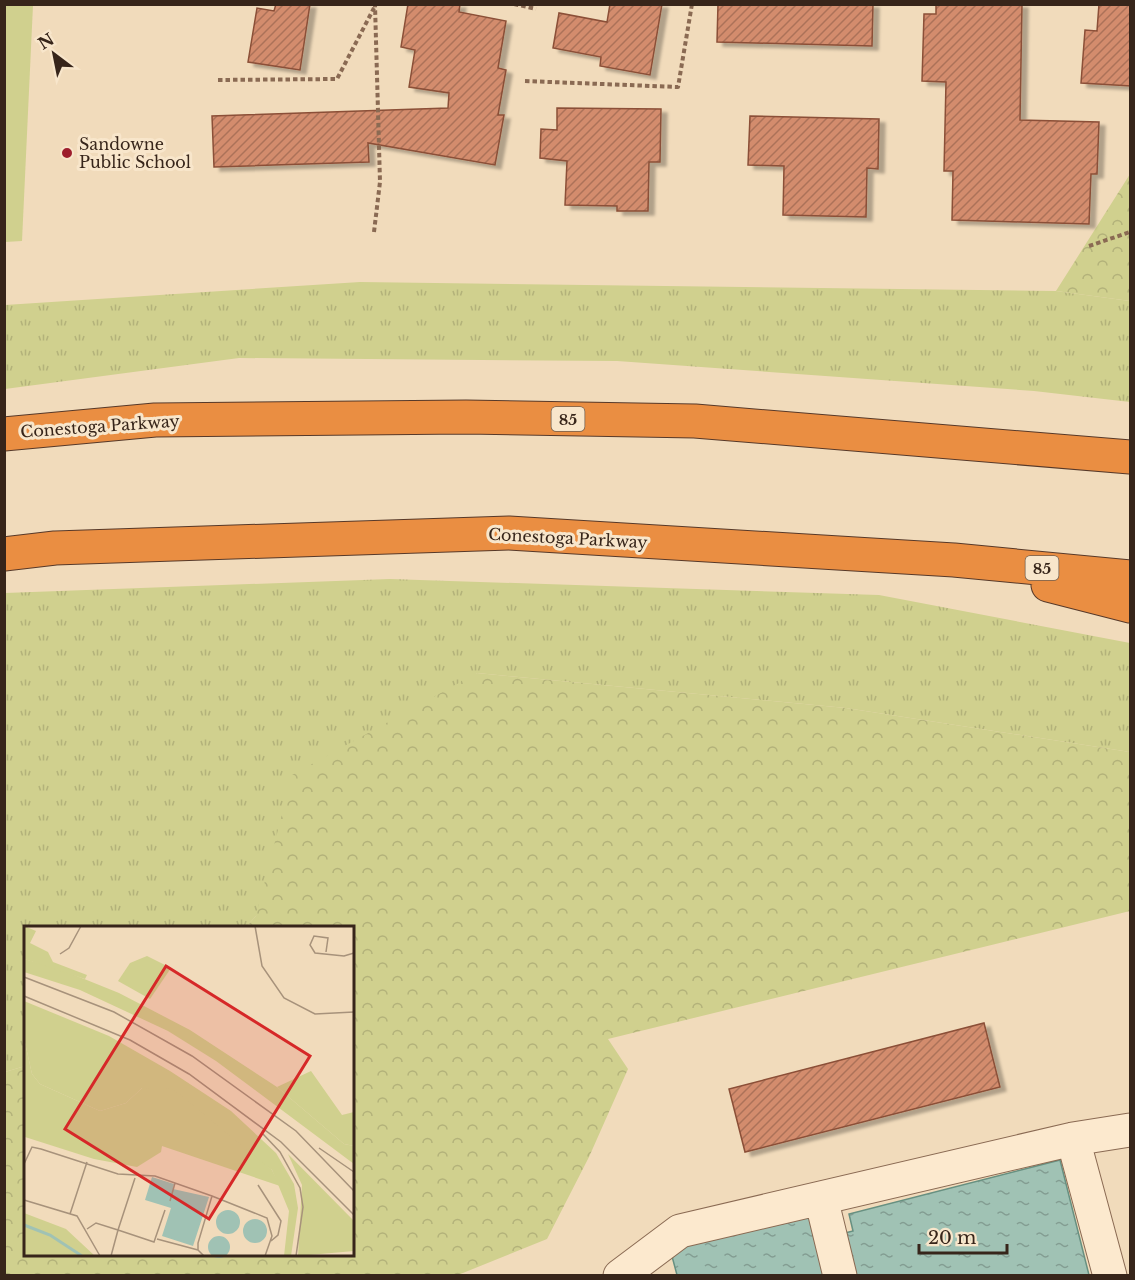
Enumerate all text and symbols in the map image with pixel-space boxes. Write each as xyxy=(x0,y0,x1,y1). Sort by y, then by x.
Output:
north arrow xyxy=(24,24,84,84)
text: N xyxy=(34,29,58,54)
place label: Sandowne Public School xyxy=(79,134,191,172)
marker: Sandowne Public School xyxy=(60,146,74,160)
road number: 85 xyxy=(552,407,584,431)
street label: Conestoga Parkway xyxy=(20,410,181,442)
street label: Conestoga Parkway xyxy=(488,524,649,552)
road number: 85 xyxy=(1026,556,1058,580)
inset map xyxy=(24,926,354,1256)
scale bar xyxy=(919,1217,1008,1255)
text: 20 m xyxy=(928,1227,976,1249)

